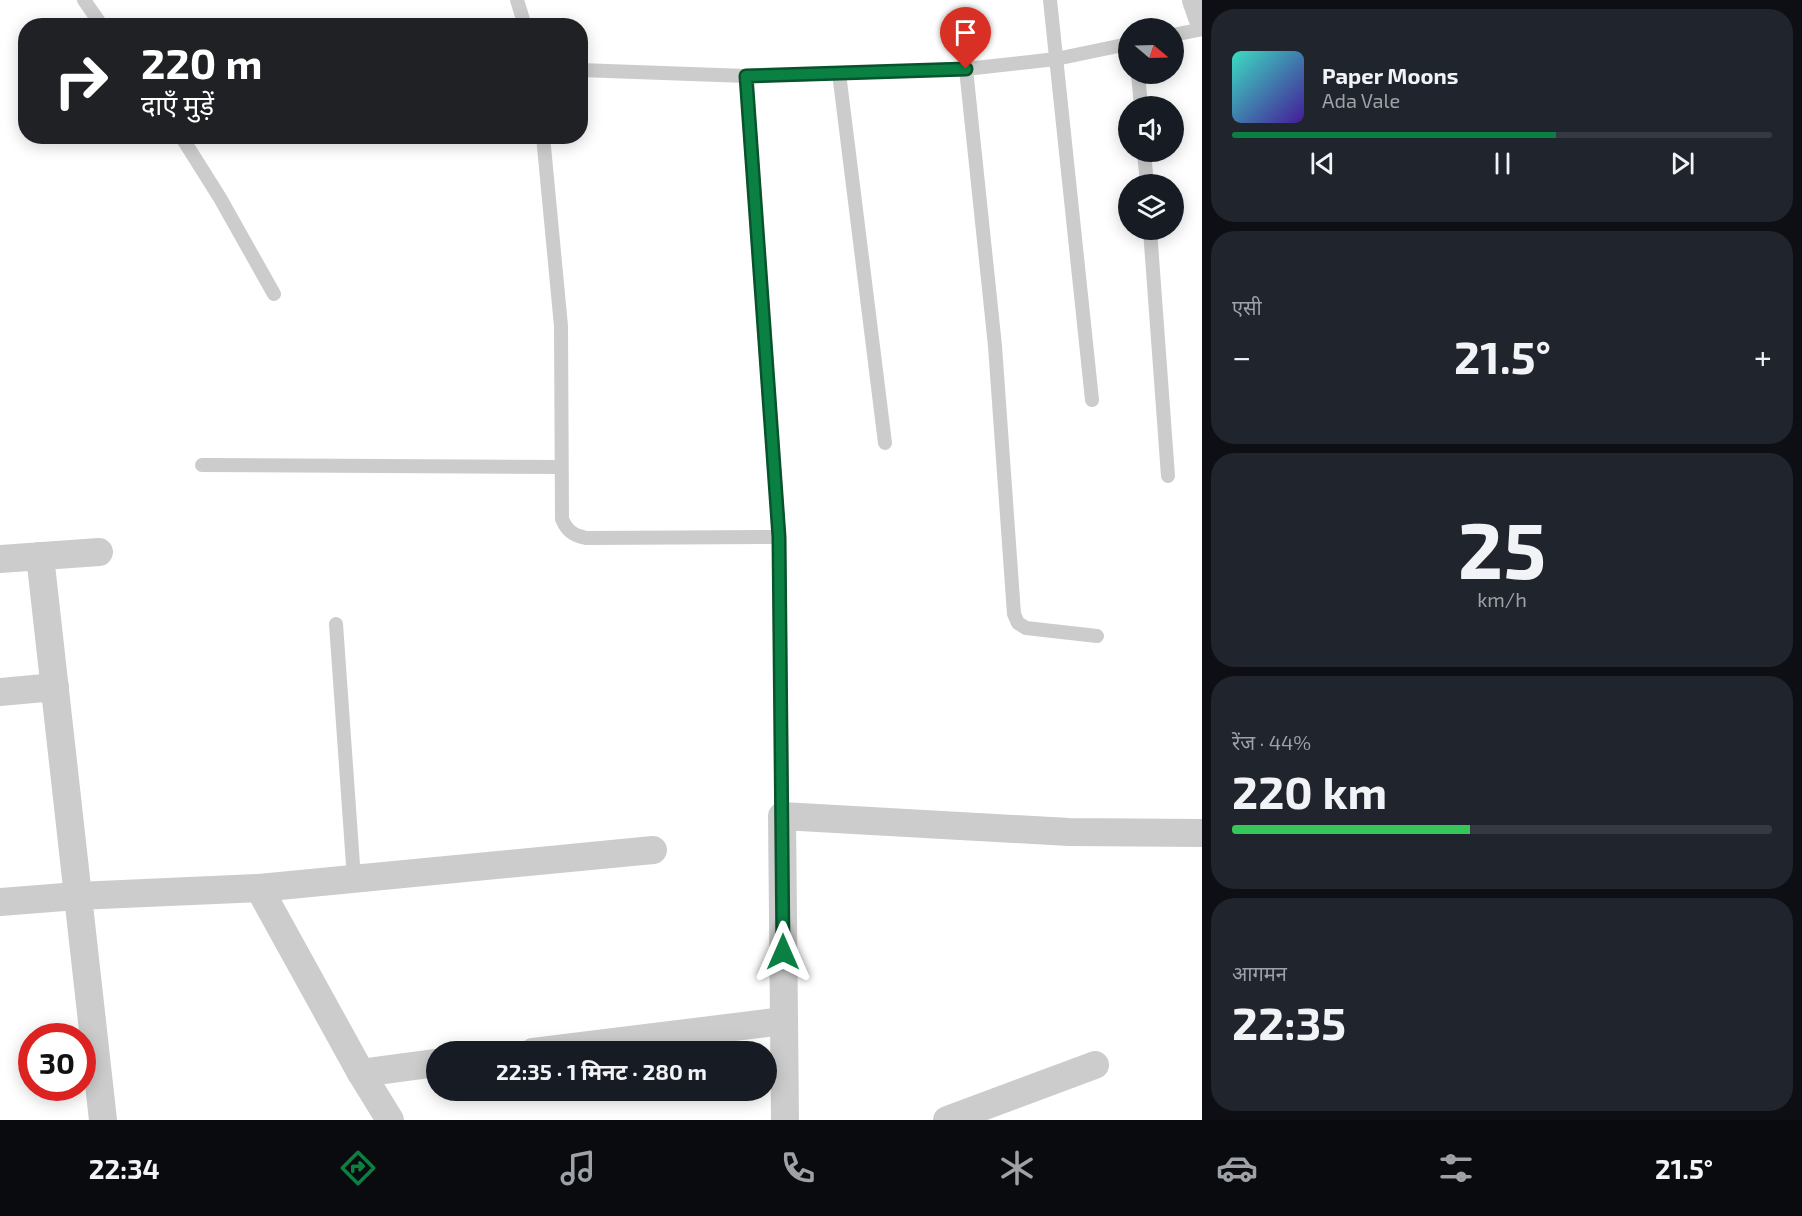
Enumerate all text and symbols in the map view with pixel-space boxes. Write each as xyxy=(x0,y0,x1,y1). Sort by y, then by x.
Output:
pin xyxy=(940,7,991,69)
icon: arrive xyxy=(949,16,982,49)
north arrow xyxy=(1118,18,1184,84)
map controls xyxy=(1118,18,1184,240)
text: 220 m xyxy=(141,37,262,87)
icon: right xyxy=(42,42,120,120)
text: Paper Moons xyxy=(1322,62,1458,88)
text: दाएँ मुड़ें xyxy=(141,88,214,120)
text: Ada Vale xyxy=(1322,88,1400,112)
button: sound xyxy=(1118,96,1184,162)
icon: previous xyxy=(1306,147,1339,180)
icon: pause xyxy=(1486,147,1519,180)
icon: next xyxy=(1666,147,1699,180)
button: layers xyxy=(1118,174,1184,240)
text: एसी xyxy=(1232,295,1262,319)
text: 21.5° xyxy=(1454,329,1551,383)
text: − xyxy=(1232,336,1251,376)
text: + xyxy=(1754,336,1772,376)
text: 25 xyxy=(1458,501,1546,595)
text: km/h xyxy=(1477,587,1527,611)
text: रेंज · 44% xyxy=(1232,730,1311,754)
text: 220 km xyxy=(1232,764,1387,818)
position arrow xyxy=(751,920,815,984)
text: आगमन xyxy=(1232,961,1287,985)
text: 22:35 xyxy=(1232,995,1346,1049)
speed limit sign: 30 xyxy=(18,1023,96,1101)
text: 22:35 · 1 मिनट · 280 m xyxy=(496,1058,707,1084)
icon: directions xyxy=(337,1147,379,1189)
icon: music xyxy=(557,1147,599,1189)
icon: phone xyxy=(777,1147,819,1189)
icon: climate xyxy=(996,1147,1038,1189)
icon: car xyxy=(1216,1147,1258,1189)
icon: filters xyxy=(1435,1147,1477,1189)
text: 22:34 xyxy=(89,1152,160,1184)
text: 21.5° xyxy=(1655,1152,1713,1184)

